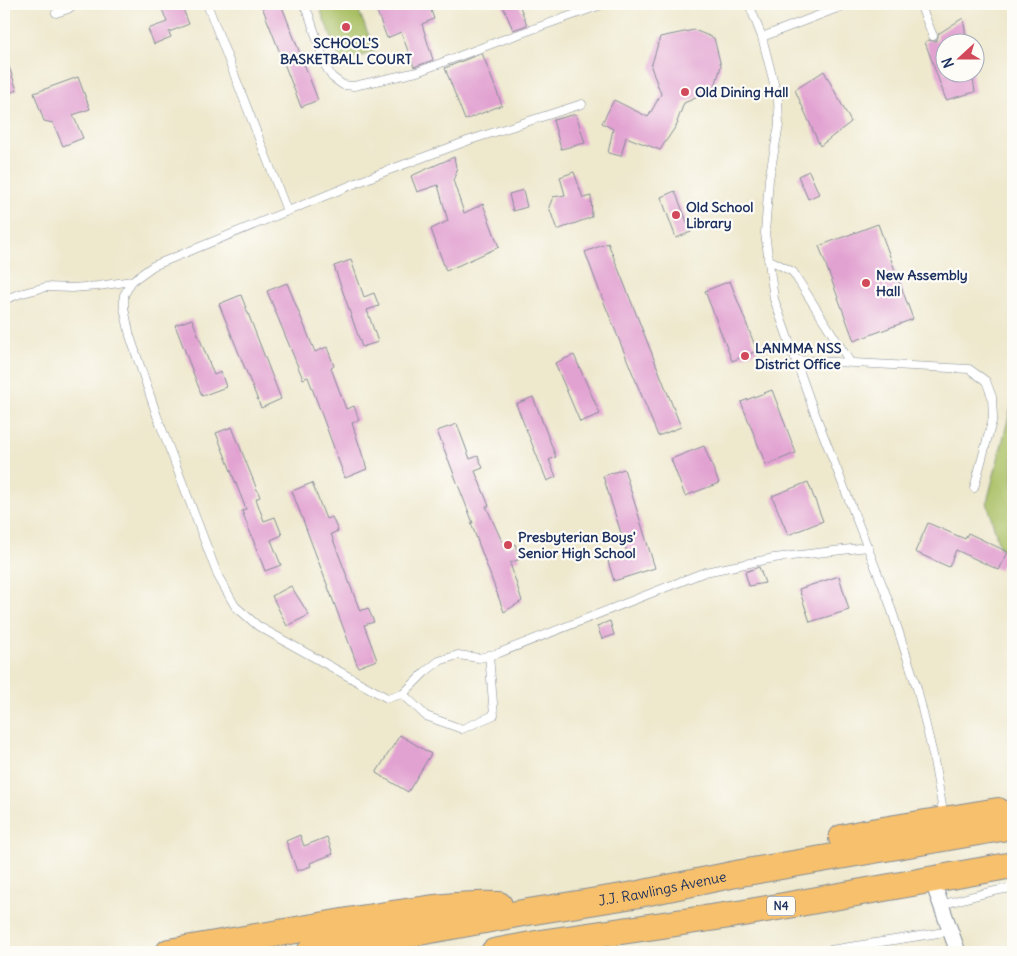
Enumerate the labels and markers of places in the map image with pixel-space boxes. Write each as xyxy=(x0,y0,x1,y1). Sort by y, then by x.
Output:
marker: SCHOOL'S BASKETBALL COURT xyxy=(340,21,352,33)
place label: SCHOOL'S BASKETBALL COURT xyxy=(280,34,413,68)
place label: Old Dining Hall xyxy=(695,83,788,101)
marker: Old Dining Hall xyxy=(679,86,691,98)
place label: Old School Library xyxy=(686,198,753,232)
marker: Old School Library xyxy=(670,209,682,221)
place label: New Assembly Hall xyxy=(876,266,968,300)
marker: New Assembly Hall xyxy=(860,277,872,289)
place label: LANMMA NSS District Office xyxy=(755,339,842,373)
marker: LANMMA NSS District Office xyxy=(739,350,751,362)
place label: Presbyterian Boys' Senior High School xyxy=(518,528,636,562)
marker: Presbyterian Boys' Senior High School xyxy=(502,539,514,551)

